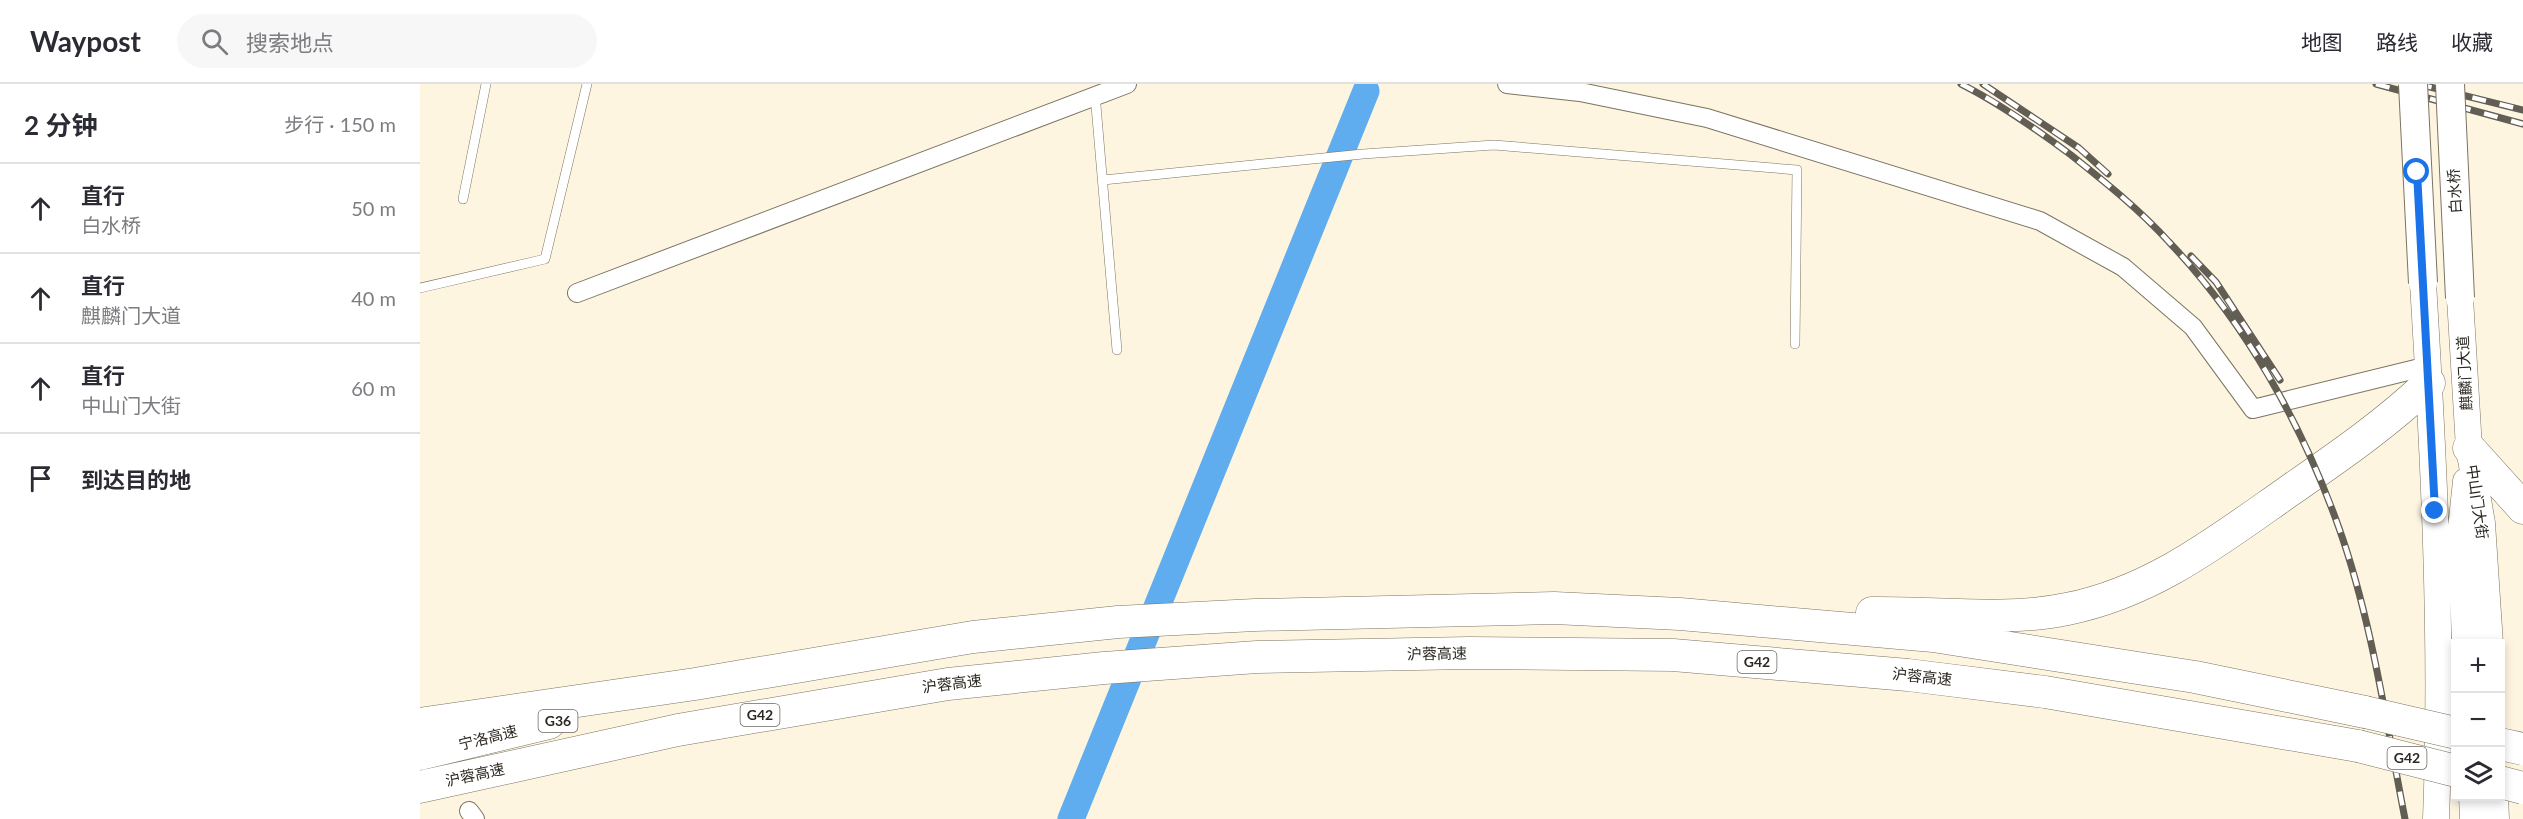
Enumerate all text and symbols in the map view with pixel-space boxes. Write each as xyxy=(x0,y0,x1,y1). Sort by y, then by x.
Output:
search box xyxy=(177,14,597,68)
text: Waypost xyxy=(30,24,141,58)
icon: search xyxy=(198,25,231,58)
text: 搜索地点 xyxy=(246,29,334,56)
text: 地图 xyxy=(2301,29,2343,54)
text: 路线 xyxy=(2376,29,2418,54)
text: 收藏 xyxy=(2451,29,2493,54)
text: 2 分钟 xyxy=(24,109,97,141)
text: 步行 · 150 m xyxy=(284,112,396,136)
route start xyxy=(2403,158,2429,184)
street label: 白水桥 xyxy=(2444,168,2464,214)
text: 直行 xyxy=(81,182,125,209)
icon: ahead xyxy=(24,192,57,225)
text: 50 m xyxy=(351,196,396,220)
text: 白水桥 xyxy=(81,213,141,237)
text: 直行 xyxy=(81,272,125,299)
icon: ahead xyxy=(24,282,57,315)
text: 40 m xyxy=(351,286,396,310)
text: 麒麟门大道 xyxy=(81,303,181,327)
street label: 麒麟门大道 xyxy=(2453,335,2475,411)
text: 直行 xyxy=(81,362,125,389)
icon: ahead xyxy=(24,372,57,405)
text: 60 m xyxy=(351,376,396,400)
text: 中山门大街 xyxy=(81,393,181,417)
icon: arrive xyxy=(24,462,57,495)
street label: 中山门大街 xyxy=(2464,463,2492,540)
text: 到达目的地 xyxy=(81,466,191,493)
route end xyxy=(2421,497,2447,523)
map controls xyxy=(2451,639,2505,801)
button: + xyxy=(2451,639,2505,693)
street label: 沪蓉高速 xyxy=(1407,643,1467,663)
road number: G42 xyxy=(1738,651,1776,673)
street label: 沪蓉高速 xyxy=(1891,664,1953,688)
street label: 沪蓉高速 xyxy=(921,670,983,696)
button: − xyxy=(2451,693,2505,747)
road number: G42 xyxy=(740,704,780,726)
road number: G36 xyxy=(538,710,578,732)
street label: 宁洛高速 xyxy=(456,721,519,753)
road number: G42 xyxy=(2388,747,2426,769)
button: layers xyxy=(2451,747,2505,801)
street label: 沪蓉高速 xyxy=(444,759,506,789)

